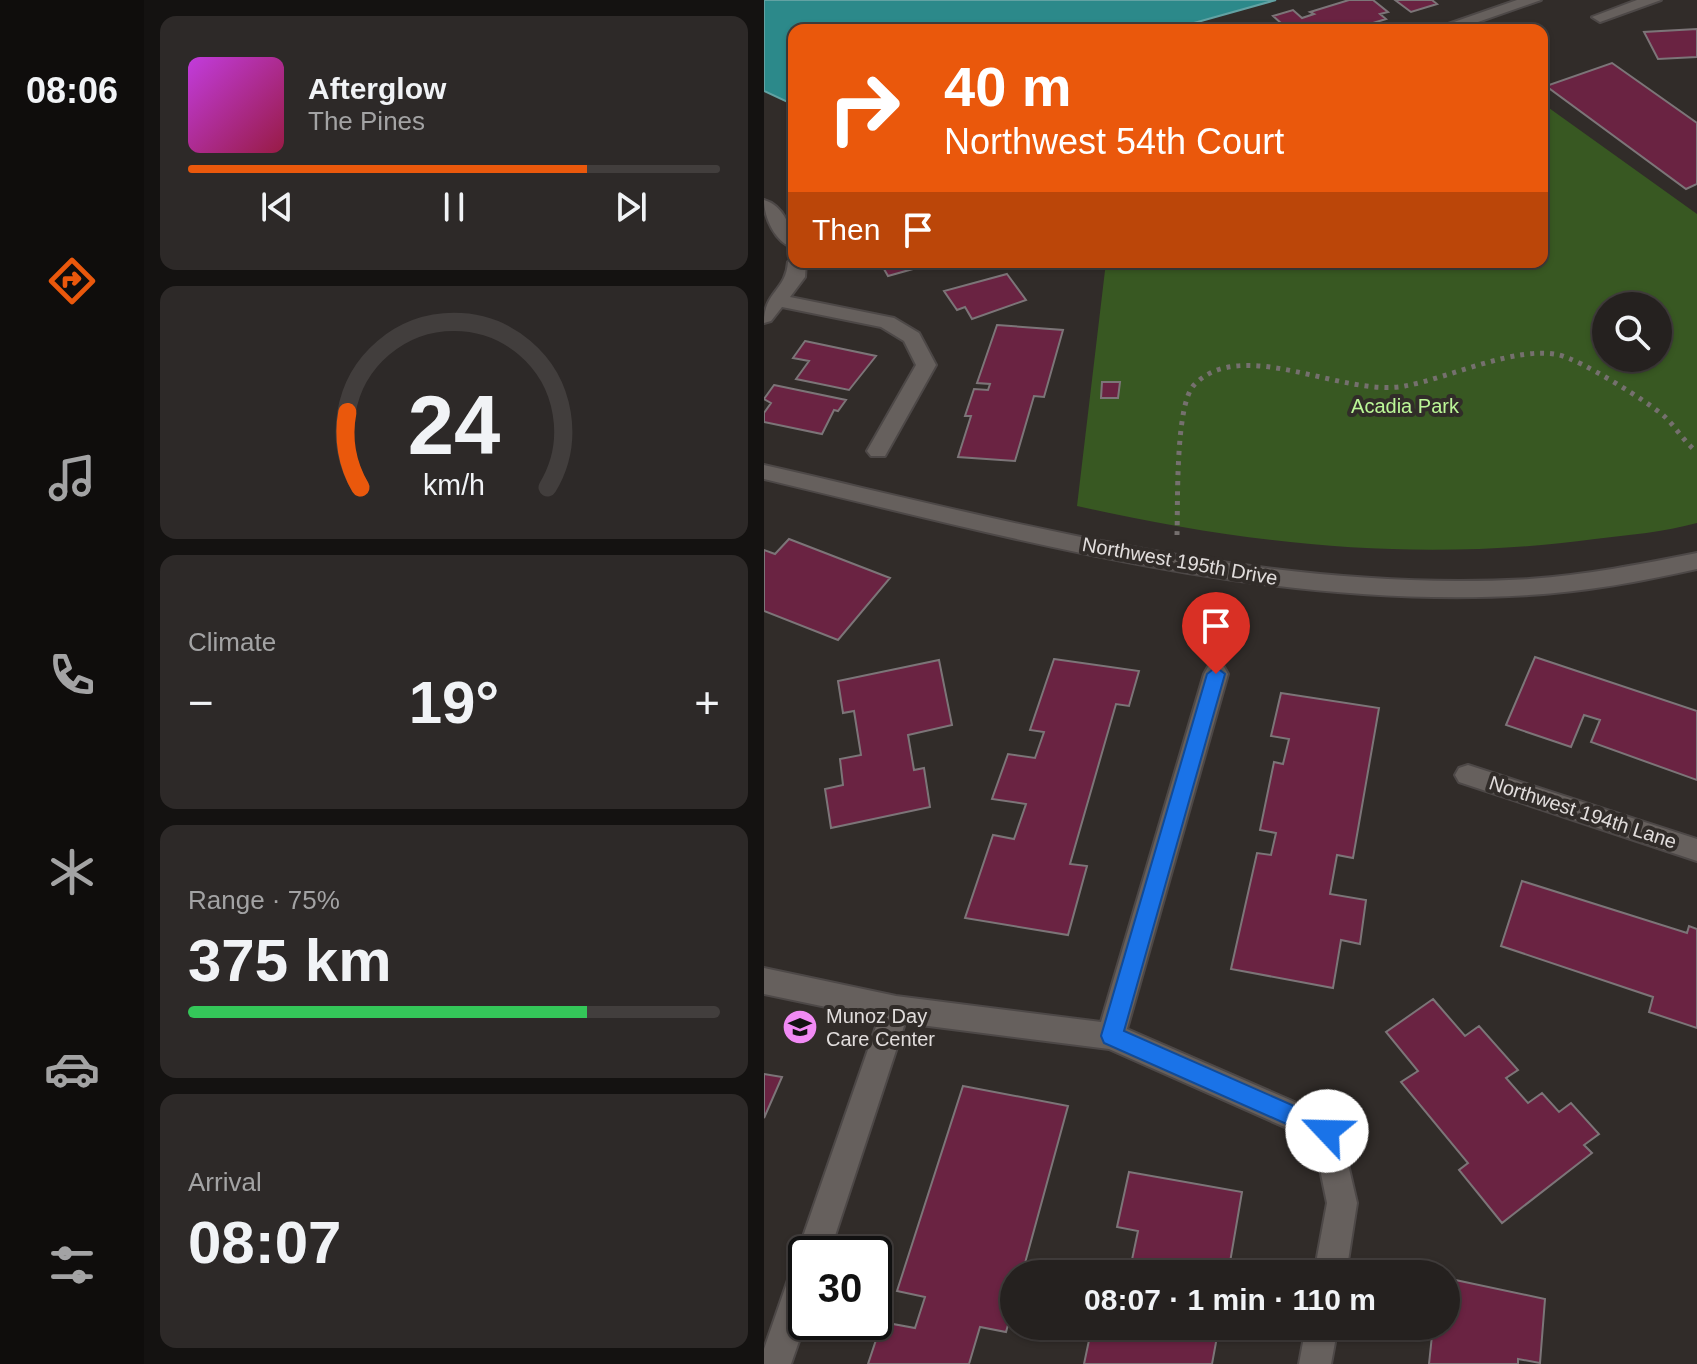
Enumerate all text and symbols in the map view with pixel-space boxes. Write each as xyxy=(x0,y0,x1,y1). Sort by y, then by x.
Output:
text: 40 m xyxy=(944,55,1072,118)
icon: right xyxy=(812,56,916,160)
text: 08:06 xyxy=(26,70,118,111)
text: Afterglow xyxy=(308,72,446,105)
text: The Pines xyxy=(308,106,425,136)
text: Northwest 54th Court xyxy=(944,121,1284,162)
icon: previous xyxy=(255,185,299,229)
icon: pause xyxy=(432,185,476,229)
icon: next xyxy=(609,185,653,229)
icon: arrive xyxy=(896,208,940,252)
text: Then xyxy=(812,213,880,246)
icon: directions xyxy=(44,253,100,309)
map controls xyxy=(1592,292,1672,372)
button: search xyxy=(1592,292,1672,372)
text: 24 xyxy=(408,379,500,472)
park label: Acadia Park xyxy=(1351,395,1460,417)
icon: music xyxy=(44,450,100,506)
text: km/h xyxy=(423,470,485,502)
street label: Northwest 195th Drive xyxy=(1081,533,1279,589)
pin xyxy=(1182,592,1250,674)
icon: arrive xyxy=(1194,604,1238,648)
text: Climate xyxy=(188,627,276,657)
icon: phone xyxy=(44,647,100,703)
text: 19° xyxy=(409,669,499,736)
text: − xyxy=(188,678,214,727)
text: + xyxy=(694,678,720,727)
street label: Northwest 194th Lane xyxy=(1487,771,1679,853)
icon: climate xyxy=(44,844,100,900)
text: Range · 75% xyxy=(188,885,340,915)
text: 375 km xyxy=(188,927,392,994)
place label: Munoz Day Care Center xyxy=(826,1005,935,1050)
school or university icon: Munoz Day Care Center xyxy=(781,1008,819,1046)
icon: car xyxy=(44,1041,100,1097)
position arrow xyxy=(1285,1089,1369,1173)
text: Arrival xyxy=(188,1167,262,1197)
text: 08:07 xyxy=(188,1209,341,1276)
speed limit sign: 30 xyxy=(788,1236,892,1340)
icon: filters xyxy=(44,1237,100,1293)
text: 08:07 · 1 min · 110 m xyxy=(1084,1283,1376,1316)

